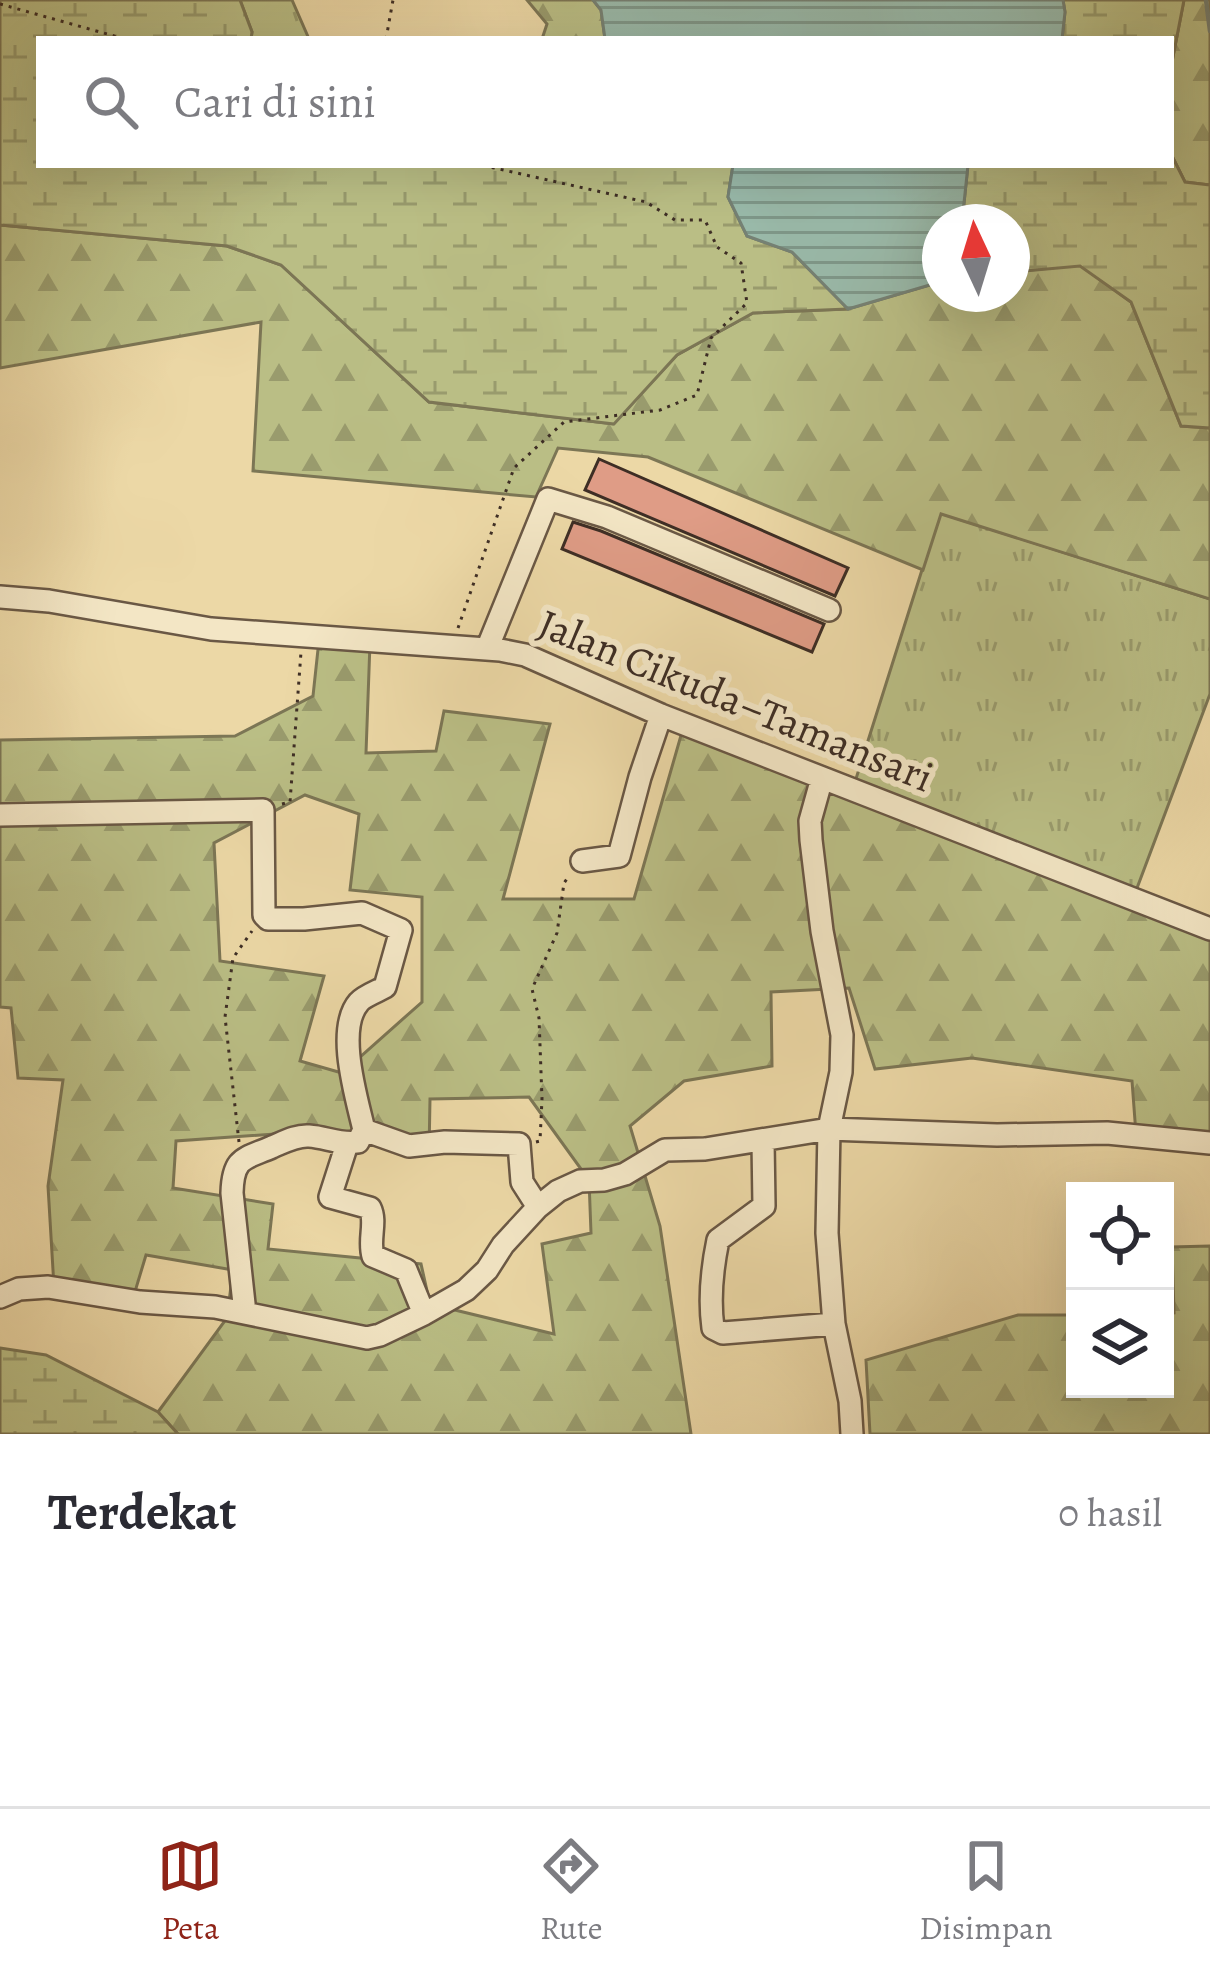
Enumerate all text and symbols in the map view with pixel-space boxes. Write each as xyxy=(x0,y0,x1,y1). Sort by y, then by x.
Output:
search box xyxy=(36,36,1174,168)
icon: search xyxy=(78,69,144,135)
text: Cari di sini xyxy=(174,71,376,133)
north arrow xyxy=(922,204,1030,312)
street label: Jalan Cikuda–Tamansari xyxy=(530,595,942,805)
map controls xyxy=(1066,1182,1174,1398)
button: locate xyxy=(1066,1182,1174,1290)
button: layers xyxy=(1066,1290,1174,1398)
text: Terdekat xyxy=(48,1477,236,1547)
text: 0 hasil xyxy=(1058,1486,1162,1539)
tab: Peta xyxy=(157,1833,223,1950)
tab: Rute xyxy=(538,1833,604,1950)
tab: Disimpan xyxy=(919,1833,1053,1950)

